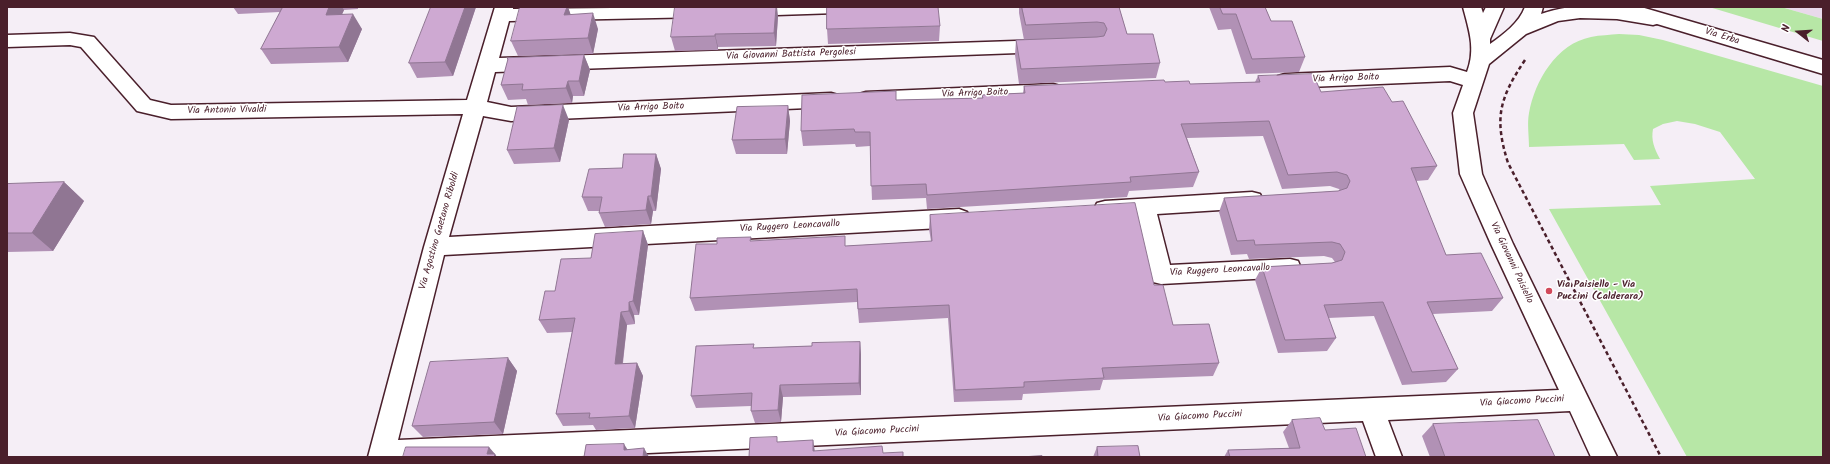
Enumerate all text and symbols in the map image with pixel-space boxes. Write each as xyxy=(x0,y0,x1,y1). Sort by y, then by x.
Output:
north arrow xyxy=(1778,12,1818,52)
text: N xyxy=(1777,23,1796,34)
street label: Via Erba xyxy=(1703,26,1741,48)
street label: Via Giovanni Battista Pergolesi xyxy=(726,47,856,63)
street label: Via Arrigo Boito xyxy=(1313,72,1379,86)
street label: Via Arrigo Boito xyxy=(942,87,1008,101)
street label: Via Arrigo Boito xyxy=(618,101,684,115)
street label: Via Antonio Vivaldi xyxy=(187,104,267,118)
street label: Via Agostino Gaetano Riboldi xyxy=(417,171,463,291)
street label: Via Ruggero Leoncavallo xyxy=(740,218,840,236)
street label: Via Giovanni Paisiello xyxy=(1487,220,1535,306)
street label: Via Ruggero Leoncavallo xyxy=(1170,262,1270,280)
place label: Via Paisiello - Via Puccini (Calderara) xyxy=(1557,279,1643,302)
marker: Via Paisiello - Via Puccini (Calderara) xyxy=(1544,286,1554,296)
street label: Via Giacomo Puccini xyxy=(1480,394,1564,410)
street label: Via Giacomo Puccini xyxy=(1158,409,1242,425)
street label: Via Giacomo Puccini xyxy=(835,424,919,440)

